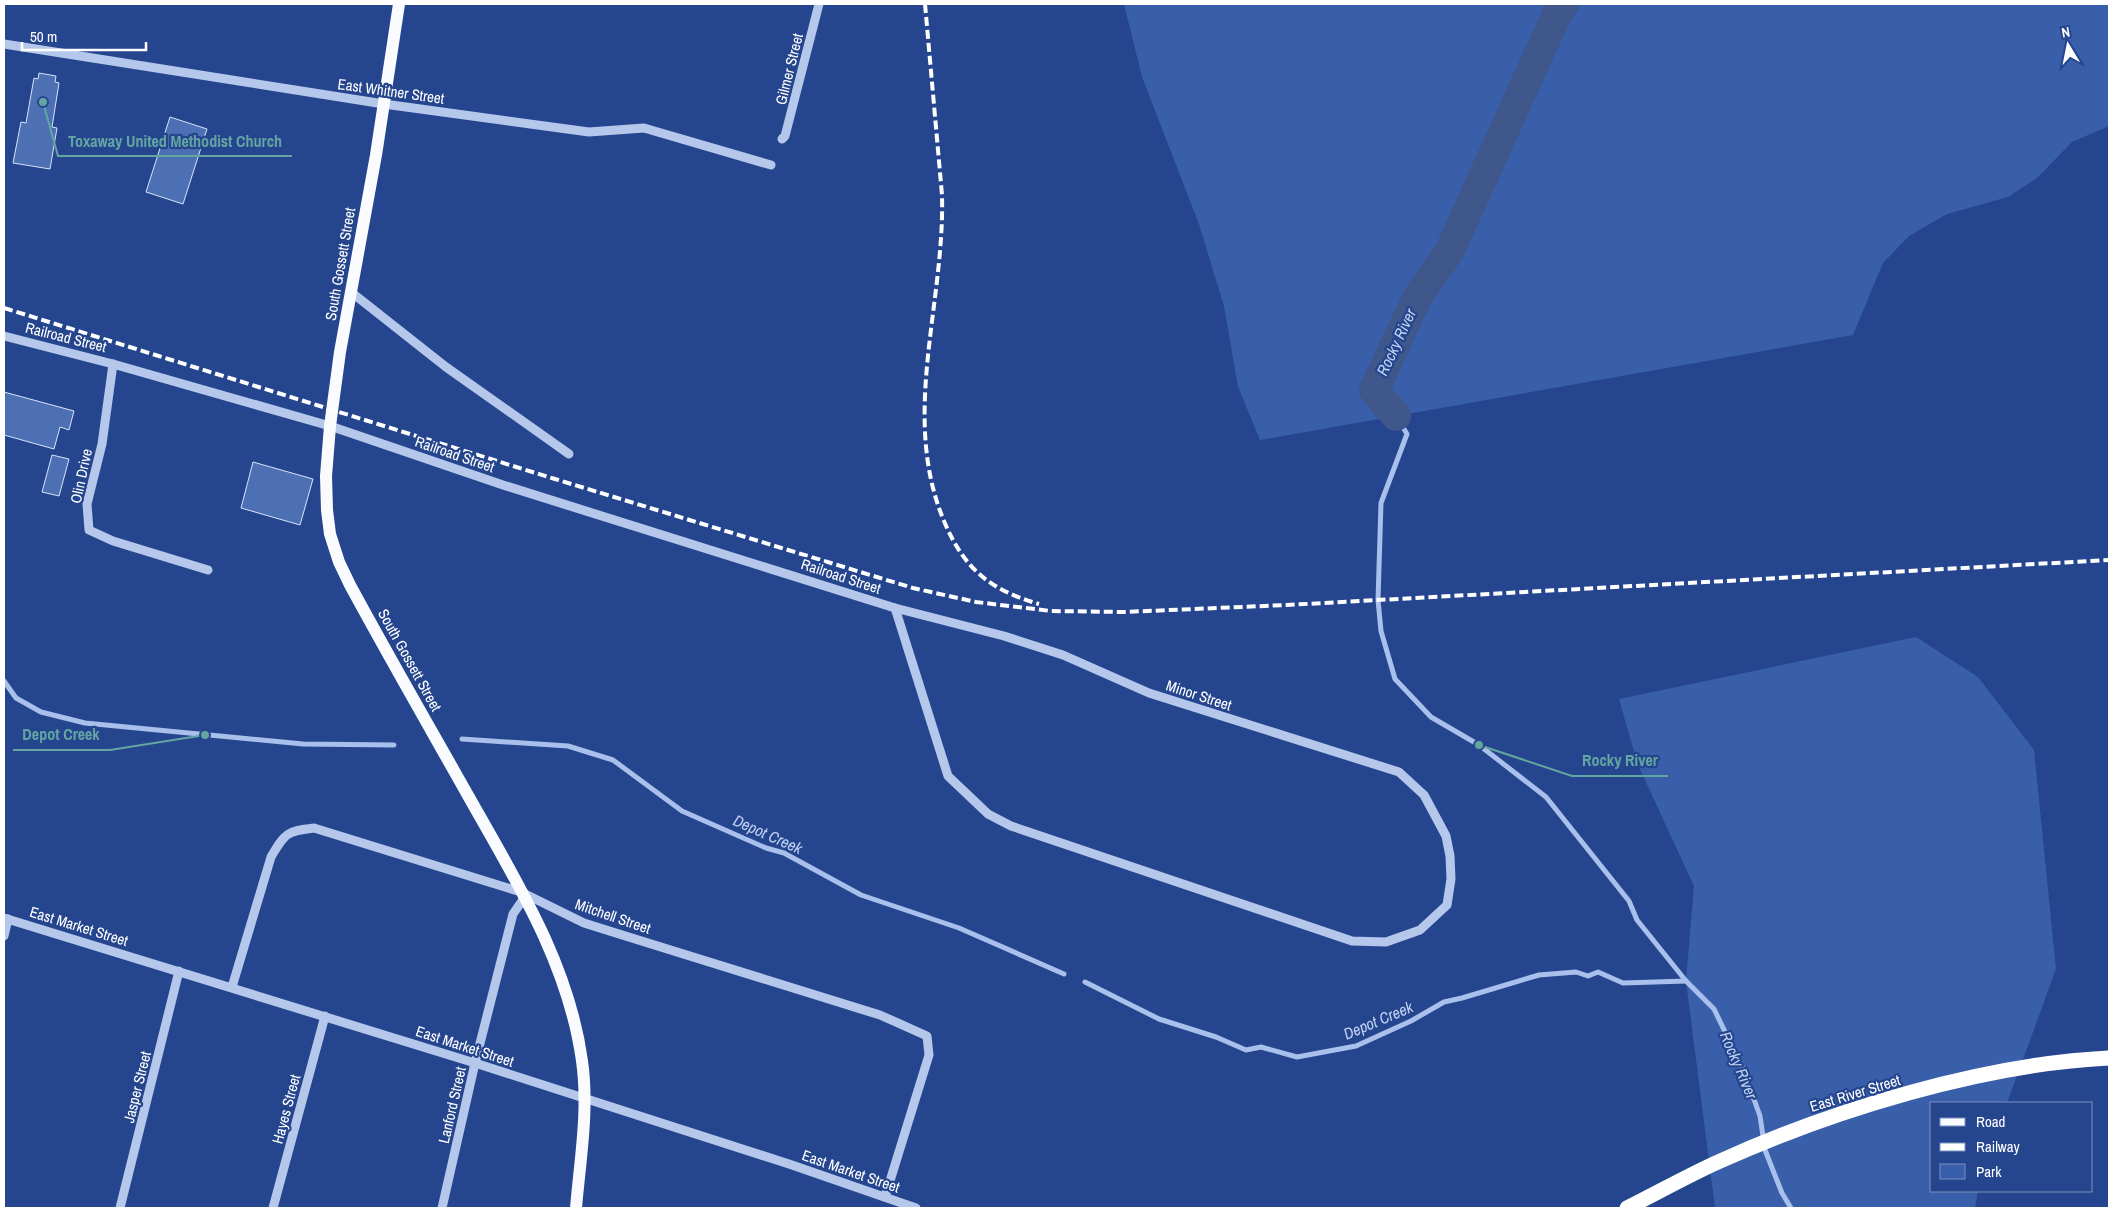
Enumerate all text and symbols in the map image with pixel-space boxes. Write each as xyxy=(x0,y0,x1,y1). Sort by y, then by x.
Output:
scale bar xyxy=(22,20,146,52)
north arrow xyxy=(2043,20,2093,70)
text: N xyxy=(2060,23,2071,42)
text: 50 m xyxy=(30,26,57,47)
street label: Gilmer Street xyxy=(770,30,808,107)
street label: East Whitner Street xyxy=(336,73,446,109)
callout: Toxaway United Methodist Church xyxy=(58,125,292,156)
text: Toxaway United Methodist Church xyxy=(68,130,282,152)
street label: South Gossett Street xyxy=(320,205,360,322)
water label: Rocky River xyxy=(1371,304,1421,379)
street label: Railroad Street xyxy=(23,317,109,357)
street label: Railroad Street xyxy=(412,431,498,478)
street label: Olin Drive xyxy=(65,447,97,505)
street label: Railroad Street xyxy=(798,553,884,599)
street label: South Gossett Street xyxy=(373,605,447,716)
street label: Minor Street xyxy=(1164,675,1235,716)
callout: Depot Creek xyxy=(13,719,110,750)
text: Depot Creek xyxy=(22,723,100,745)
callout: Rocky River xyxy=(1572,745,1668,776)
text: Rocky River xyxy=(1582,749,1659,771)
water label: Depot Creek xyxy=(730,809,807,859)
street label: Mitchell Street xyxy=(572,893,654,939)
street label: East Market Street xyxy=(27,901,131,951)
water label: Depot Creek xyxy=(1340,995,1417,1045)
street label: East Market Street xyxy=(413,1020,517,1072)
water label: Rocky River xyxy=(1715,1028,1763,1103)
street label: Jasper Street xyxy=(118,1048,156,1125)
street label: Lanford Street xyxy=(433,1064,471,1145)
street label: East River Street xyxy=(1807,1069,1903,1117)
street label: Hayes Street xyxy=(267,1071,305,1146)
legend xyxy=(1930,1102,2093,1192)
text: Road xyxy=(1976,1111,2005,1132)
text: Railway xyxy=(1976,1136,2021,1157)
street label: East Market Street xyxy=(799,1144,903,1198)
text: Park xyxy=(1976,1161,2002,1182)

